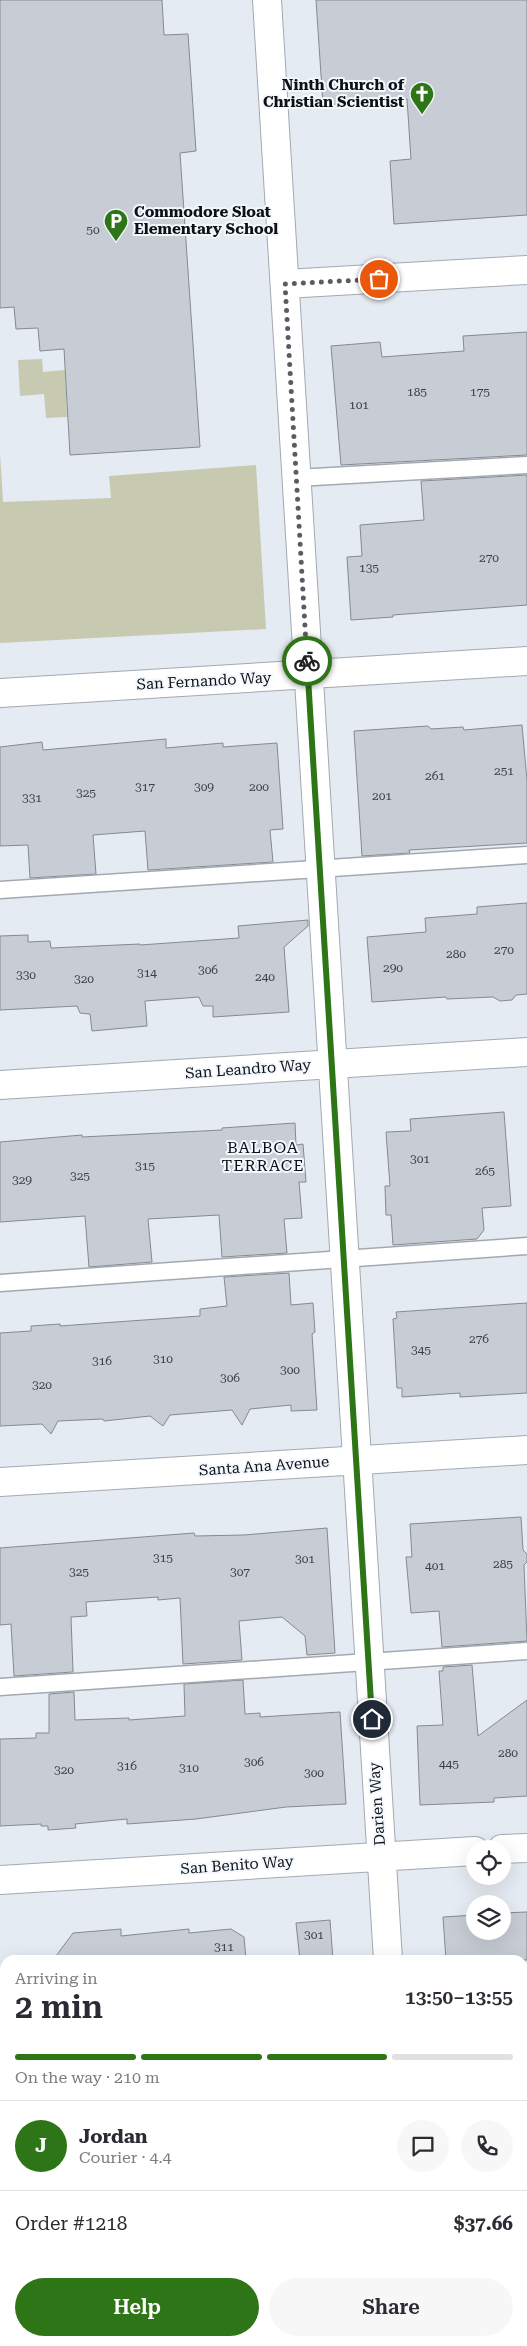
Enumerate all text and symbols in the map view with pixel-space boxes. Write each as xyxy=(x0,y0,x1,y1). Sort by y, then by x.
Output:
place label: Ninth Church of Christian Scientist xyxy=(263,76,405,111)
church icon: Ninth Church of Christian Scientist xyxy=(409,81,435,115)
place label: Commodore Sloat Elementary School xyxy=(134,203,278,238)
parking icon: Commodore Sloat Elementary School xyxy=(103,208,129,242)
house number: 50 xyxy=(86,223,100,237)
pin xyxy=(358,258,400,300)
icon: bag xyxy=(365,265,393,293)
house number: 185 xyxy=(407,385,427,399)
house number: 175 xyxy=(470,385,490,399)
house number: 101 xyxy=(349,398,369,412)
house number: 270 xyxy=(479,551,499,565)
house number: 135 xyxy=(359,561,379,575)
courier xyxy=(282,636,332,686)
icon: bike xyxy=(293,647,321,675)
street label: San Fernando Way xyxy=(136,668,272,694)
house number: 251 xyxy=(494,764,514,778)
house number: 261 xyxy=(425,769,445,783)
house number: 317 xyxy=(135,780,155,794)
house number: 309 xyxy=(194,780,214,794)
house number: 200 xyxy=(249,780,269,794)
house number: 325 xyxy=(76,786,96,800)
house number: 201 xyxy=(372,789,392,803)
house number: 331 xyxy=(22,791,42,805)
house number: 270 xyxy=(494,943,514,957)
house number: 280 xyxy=(446,947,466,961)
house number: 290 xyxy=(383,961,403,975)
house number: 306 xyxy=(198,963,218,977)
house number: 314 xyxy=(137,966,157,980)
house number: 330 xyxy=(16,968,36,982)
house number: 240 xyxy=(255,970,275,984)
house number: 320 xyxy=(74,972,94,986)
street label: San Leandro Way xyxy=(184,1056,312,1082)
district label: BALBOA TERRACE xyxy=(222,1138,304,1175)
house number: 301 xyxy=(410,1152,430,1166)
house number: 315 xyxy=(135,1159,155,1173)
house number: 265 xyxy=(475,1164,495,1178)
house number: 325 xyxy=(70,1169,90,1183)
house number: 329 xyxy=(12,1173,32,1187)
house number: 276 xyxy=(469,1332,489,1346)
house number: 345 xyxy=(411,1343,431,1357)
house number: 310 xyxy=(153,1352,173,1366)
house number: 316 xyxy=(92,1354,112,1368)
house number: 300 xyxy=(280,1363,300,1377)
house number: 306 xyxy=(220,1371,240,1385)
house number: 320 xyxy=(32,1378,52,1392)
street label: Santa Ana Avenue xyxy=(198,1452,330,1480)
house number: 315 xyxy=(153,1551,173,1565)
house number: 301 xyxy=(295,1552,315,1566)
house number: 285 xyxy=(493,1557,513,1571)
house number: 401 xyxy=(425,1559,445,1573)
house number: 325 xyxy=(69,1565,89,1579)
house number: 307 xyxy=(230,1565,250,1579)
pin xyxy=(351,1698,393,1740)
icon: home xyxy=(358,1705,386,1733)
house number: 280 xyxy=(498,1746,518,1760)
house number: 306 xyxy=(244,1755,264,1769)
house number: 445 xyxy=(439,1757,459,1771)
house number: 316 xyxy=(117,1759,137,1773)
house number: 310 xyxy=(179,1761,199,1775)
street label: Darien Way xyxy=(365,1762,389,1846)
house number: 320 xyxy=(54,1763,74,1777)
house number: 300 xyxy=(304,1766,324,1780)
map controls xyxy=(466,1840,511,1940)
button: locate xyxy=(466,1840,511,1885)
street label: San Benito Way xyxy=(180,1852,294,1878)
button: layers xyxy=(466,1895,511,1940)
house number: 301 xyxy=(304,1928,324,1942)
house number: 311 xyxy=(214,1940,234,1954)
text: Arriving in xyxy=(15,1969,98,1988)
text: 13:50–13:55 xyxy=(405,1986,513,2009)
text: 2 min xyxy=(15,1988,103,2026)
text: On the way · 210 m xyxy=(15,2068,160,2087)
button: chat xyxy=(397,2120,449,2172)
button: phone xyxy=(461,2120,513,2172)
text: Jordan xyxy=(79,2125,148,2148)
text: J xyxy=(35,2134,47,2157)
text: Courier · 4.4 xyxy=(79,2148,172,2167)
text: Order #1218 xyxy=(15,2212,127,2235)
text: $37.66 xyxy=(454,2212,513,2235)
button: Help xyxy=(15,2278,259,2336)
button: Share xyxy=(269,2278,513,2336)

